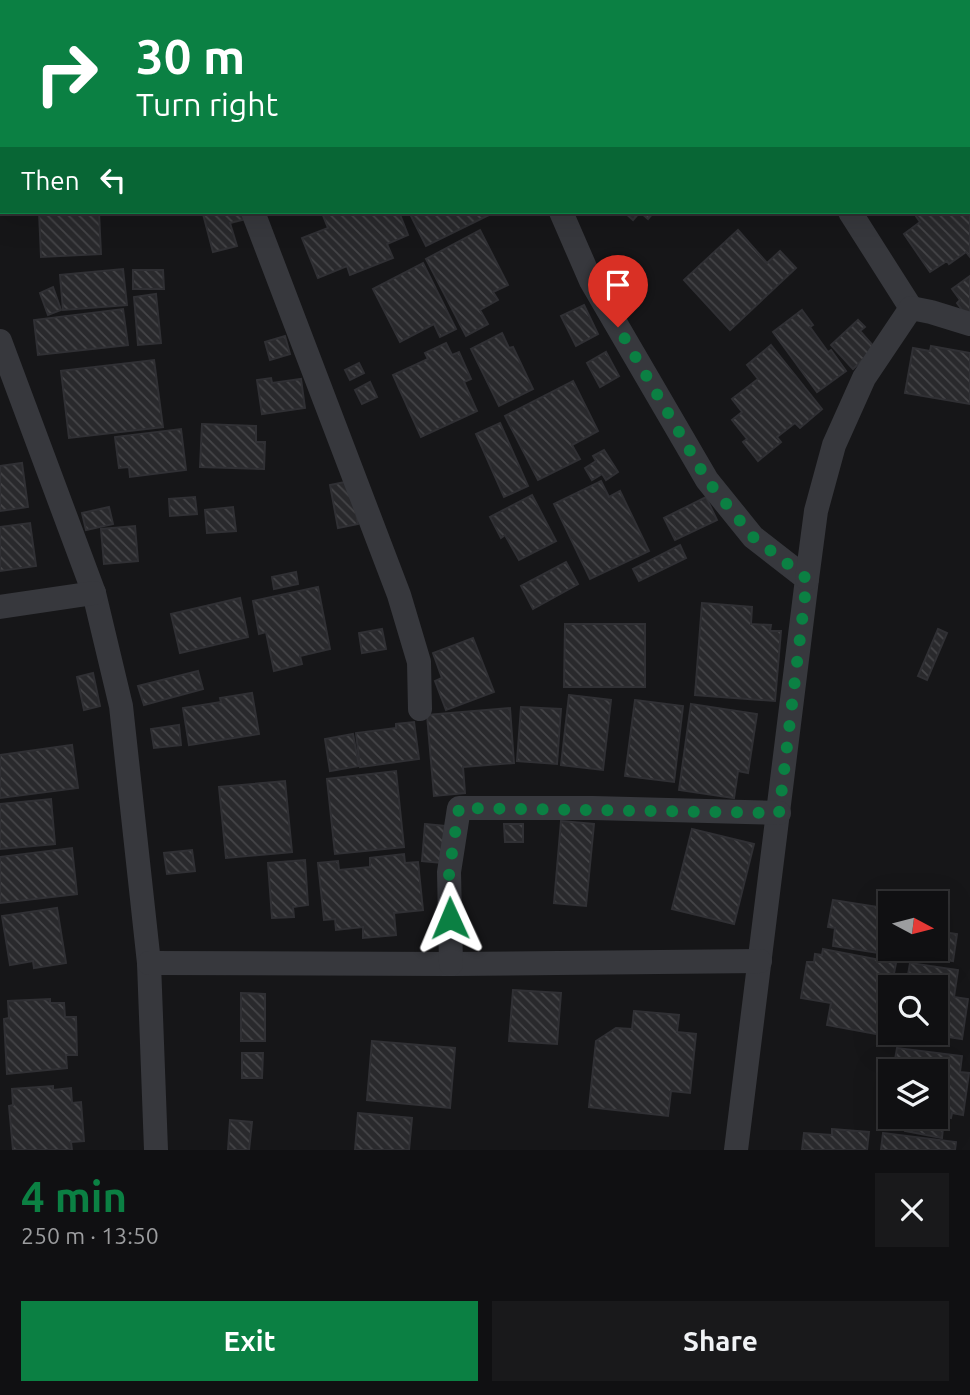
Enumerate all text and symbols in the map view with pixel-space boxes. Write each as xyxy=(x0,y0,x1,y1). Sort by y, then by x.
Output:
icon: right xyxy=(21,28,112,119)
text: 30 m xyxy=(136,28,245,83)
text: Turn right xyxy=(136,86,278,122)
icon: left xyxy=(94,161,132,199)
text: Then xyxy=(21,166,80,195)
pin xyxy=(588,255,648,327)
icon: arrive xyxy=(599,266,637,304)
position arrow xyxy=(413,881,487,955)
north arrow xyxy=(878,891,948,961)
map controls xyxy=(878,891,948,1129)
button: search xyxy=(878,975,948,1045)
button: layers xyxy=(878,1059,948,1129)
text: 4 min xyxy=(21,1173,127,1220)
button: close xyxy=(875,1173,949,1247)
text: 250 m · 13:50 xyxy=(21,1223,159,1248)
button: Exit xyxy=(21,1301,478,1381)
button: Share xyxy=(492,1301,949,1381)

